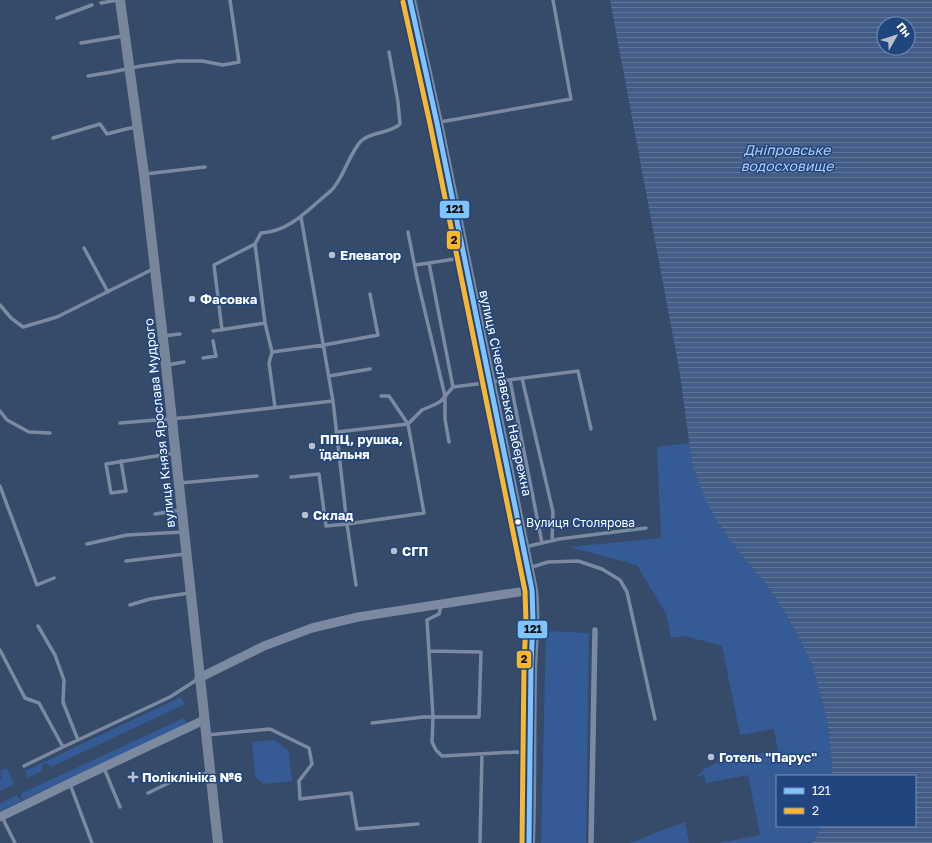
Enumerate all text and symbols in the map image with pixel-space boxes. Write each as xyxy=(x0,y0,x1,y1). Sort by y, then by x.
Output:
north arrow xyxy=(876,16,916,56)
text: Пн xyxy=(894,19,914,40)
water label: Дніпровське водосховище xyxy=(741,141,834,174)
line badge: 121 xyxy=(439,200,470,219)
text: 121 xyxy=(446,202,464,215)
line badge: 2 xyxy=(446,230,461,250)
text: 2 xyxy=(451,233,458,246)
place label: Елеватор xyxy=(340,247,401,263)
marker: Елеватор xyxy=(327,250,337,260)
street label: вулиця Січеславська Набережна xyxy=(476,289,536,497)
place label: Фасовка xyxy=(200,291,258,307)
marker: Фасовка xyxy=(187,294,197,304)
street label: вулиця Князя Ярослава Мудрого xyxy=(140,317,178,529)
place label: ППЦ, рушка, їдальня xyxy=(319,431,403,462)
marker: ППЦ, рушка, їдальня xyxy=(307,441,317,451)
place label: Склад xyxy=(313,507,353,523)
marker: Склад xyxy=(300,510,310,520)
place label: Вулиця Столярова xyxy=(526,515,635,530)
marker: Вулиця Столярова xyxy=(513,517,523,527)
place label: СГП xyxy=(402,543,428,559)
marker: СГП xyxy=(389,546,399,556)
line badge: 121 xyxy=(517,620,548,639)
text: 121 xyxy=(524,622,542,635)
line badge: 2 xyxy=(516,650,532,669)
text: 2 xyxy=(521,652,528,665)
place label: Готель "Парус" xyxy=(719,749,817,765)
marker: Готель "Парус" xyxy=(706,752,716,762)
place label: Поліклініка №6 xyxy=(142,769,242,785)
marker: Поліклініка №6 xyxy=(127,771,139,783)
legend xyxy=(776,775,916,827)
text: 121 xyxy=(812,783,831,798)
text: 2 xyxy=(812,803,819,818)

